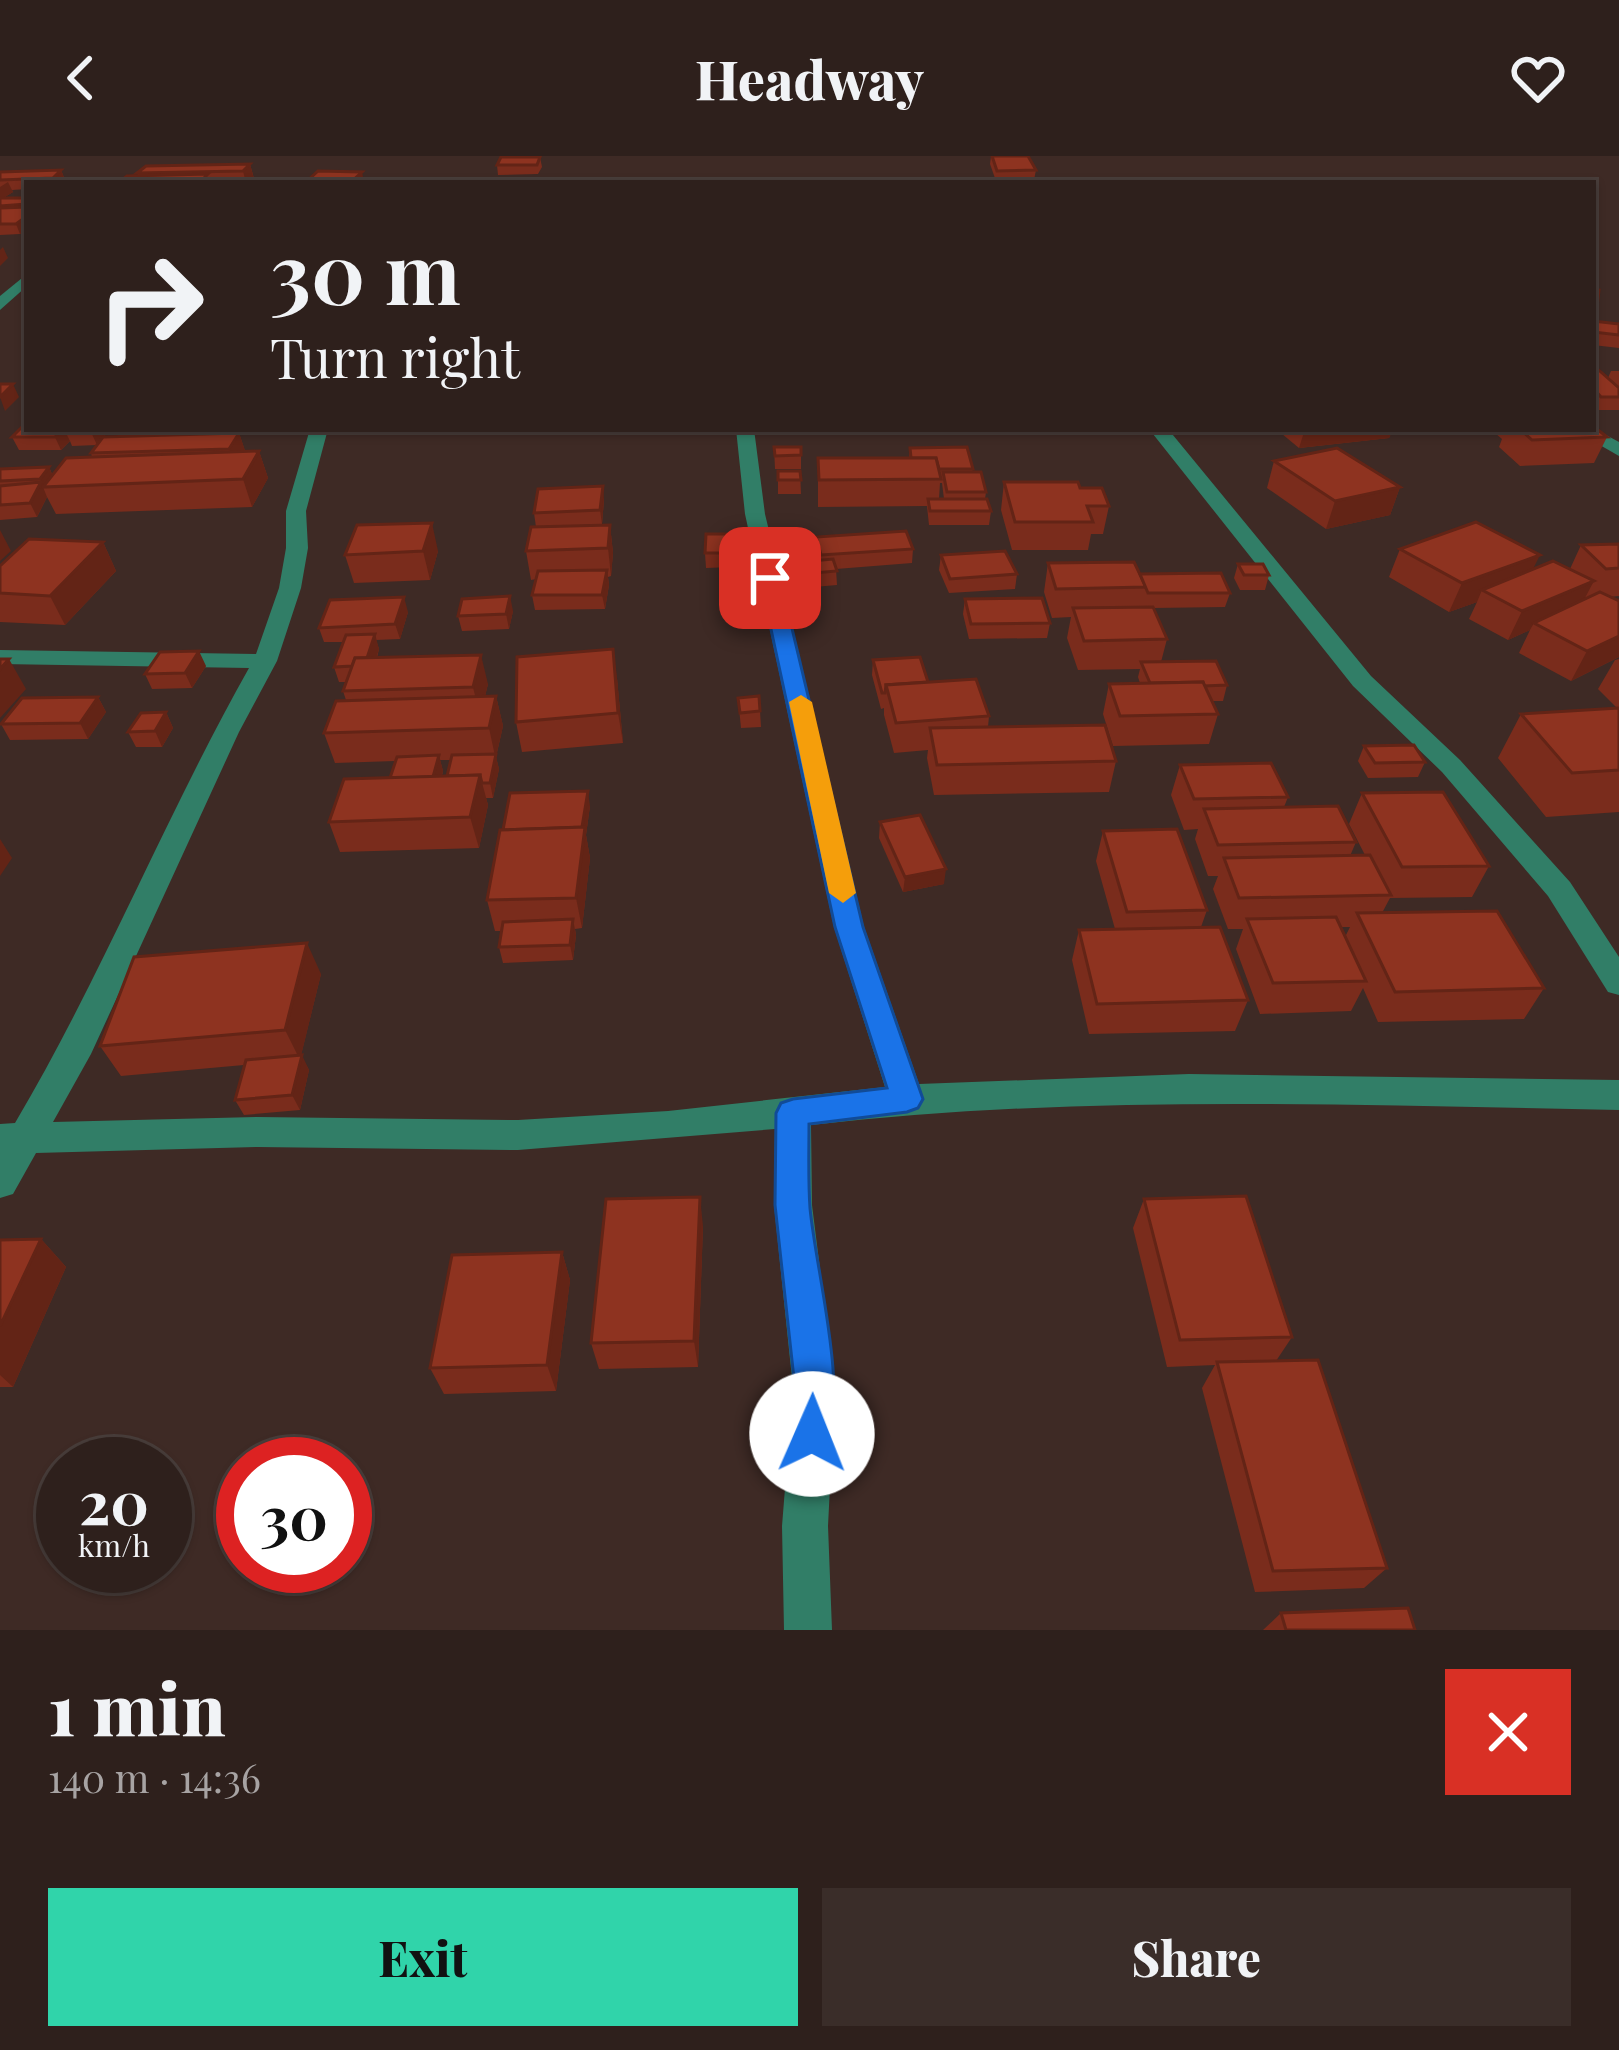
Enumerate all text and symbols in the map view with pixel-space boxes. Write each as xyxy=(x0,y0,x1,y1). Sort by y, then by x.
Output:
text: Headway xyxy=(695,42,924,114)
icon: back xyxy=(48,45,114,111)
icon: heart xyxy=(1505,45,1571,111)
text: 30 m xyxy=(270,214,461,326)
icon: right xyxy=(72,228,228,384)
text: Turn right xyxy=(270,321,520,393)
pin xyxy=(719,527,821,629)
icon: arrive xyxy=(737,545,803,611)
position arrow xyxy=(749,1371,875,1497)
speed limit sign: 30 xyxy=(216,1437,372,1593)
text: 20 xyxy=(79,1460,149,1540)
text: km/h xyxy=(78,1525,150,1565)
text: 1 min xyxy=(48,1658,226,1754)
button: close xyxy=(1445,1669,1571,1795)
text: 140 m · 14:36 xyxy=(48,1751,261,1803)
button: Exit xyxy=(48,1888,798,2026)
button: Share xyxy=(822,1888,1571,2026)

